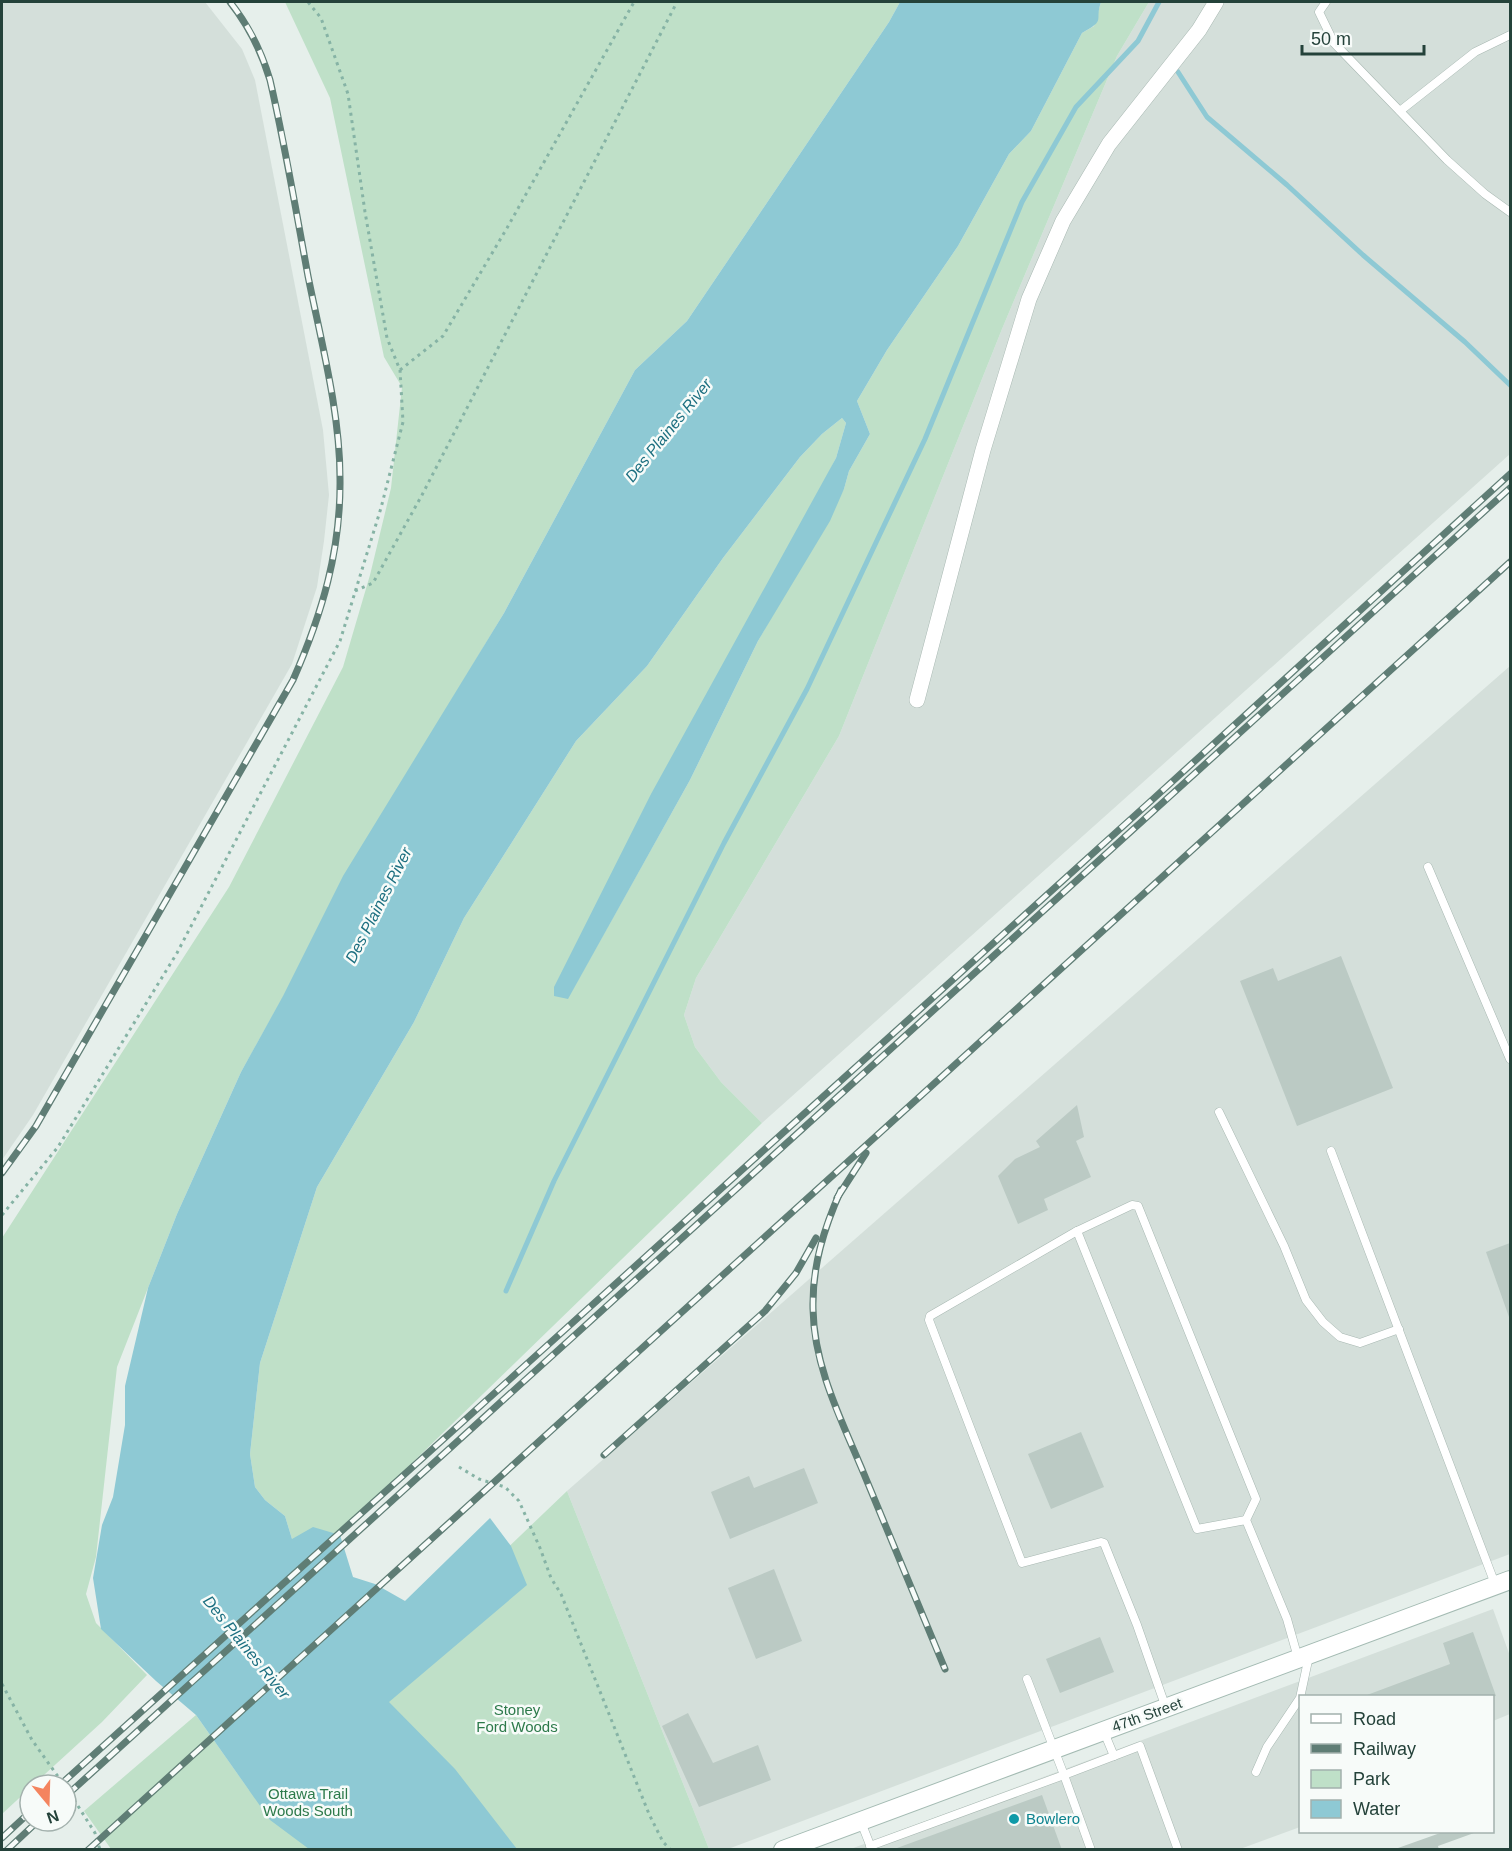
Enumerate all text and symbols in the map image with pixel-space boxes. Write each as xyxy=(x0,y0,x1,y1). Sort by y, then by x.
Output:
scale bar xyxy=(1302,18,1424,56)
text: 50 m xyxy=(1311,29,1351,49)
water label: Des Plaines River xyxy=(622,375,715,485)
water label: Des Plaines River xyxy=(342,844,415,966)
water label: Des Plaines River xyxy=(200,1593,294,1703)
street label: 47th Street xyxy=(1109,1694,1185,1735)
legend xyxy=(1299,1695,1494,1833)
park label: Stoney Ford Woods xyxy=(476,1701,558,1735)
text: Road xyxy=(1353,1709,1396,1729)
text: Railway xyxy=(1353,1739,1416,1759)
text: Park xyxy=(1353,1769,1391,1789)
north arrow xyxy=(18,1773,78,1833)
park label: Ottawa Trail Woods South xyxy=(263,1785,353,1819)
text: Water xyxy=(1353,1799,1400,1819)
text: N xyxy=(44,1807,61,1827)
place label: Bowlero xyxy=(1026,1810,1080,1827)
marker: Bowlero xyxy=(1007,1812,1021,1826)

